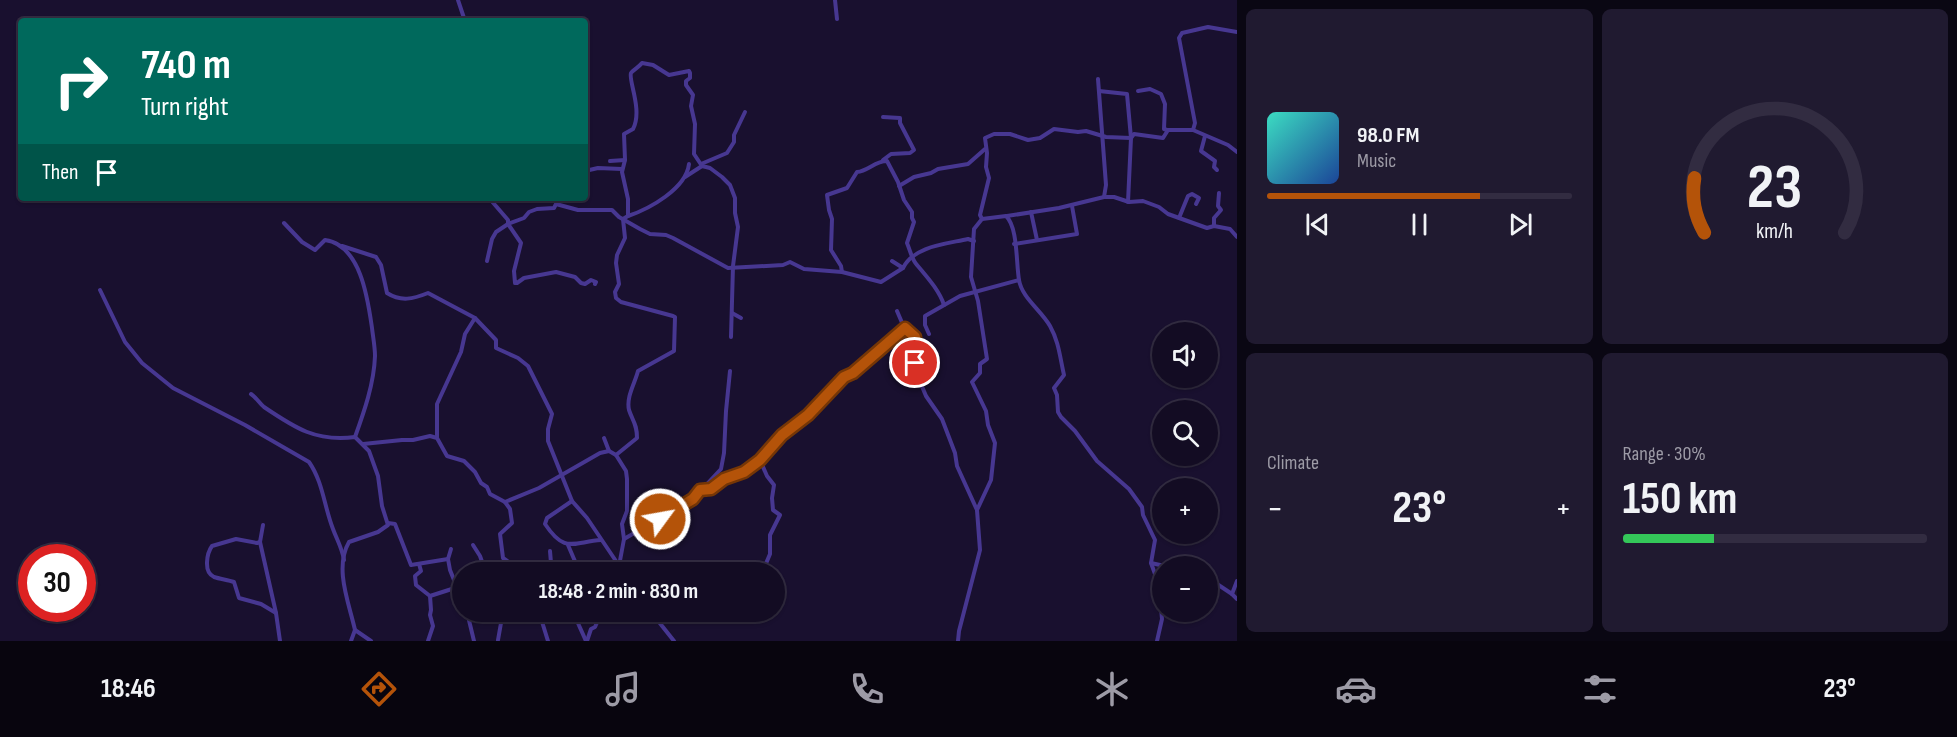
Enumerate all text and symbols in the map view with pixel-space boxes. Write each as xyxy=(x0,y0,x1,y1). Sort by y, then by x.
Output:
text: 740 m xyxy=(141,40,231,91)
icon: right xyxy=(42,42,120,120)
text: Turn right xyxy=(141,91,228,123)
text: 98.0 FM xyxy=(1357,122,1419,149)
text: Music xyxy=(1357,149,1396,173)
text: 23 xyxy=(1747,152,1802,227)
icon: arrive xyxy=(90,156,123,189)
text: Then xyxy=(42,159,78,186)
icon: previous xyxy=(1301,208,1334,241)
icon: pause xyxy=(1403,208,1436,241)
icon: next xyxy=(1504,208,1537,241)
text: km/h xyxy=(1756,220,1793,245)
map controls xyxy=(1152,322,1218,622)
button: sound xyxy=(1152,322,1218,388)
pin xyxy=(889,337,940,388)
icon: arrive xyxy=(898,346,931,379)
button: search xyxy=(1152,400,1218,466)
text: Range · 30% xyxy=(1623,442,1706,466)
text: Climate xyxy=(1267,451,1319,475)
text: 150 km xyxy=(1623,472,1737,527)
button: + xyxy=(1152,478,1218,544)
text: 23° xyxy=(1392,481,1446,536)
position arrow xyxy=(628,487,692,551)
text: − xyxy=(1267,489,1283,529)
text: + xyxy=(1555,489,1571,529)
speed limit sign: 30 xyxy=(18,544,96,622)
button: − xyxy=(1152,556,1218,622)
text: 18:48 · 2 min · 830 m xyxy=(539,578,698,605)
icon: directions xyxy=(358,668,400,710)
icon: music xyxy=(602,668,644,710)
icon: phone xyxy=(846,668,888,710)
icon: climate xyxy=(1091,668,1133,710)
icon: car xyxy=(1335,668,1377,710)
icon: filters xyxy=(1579,668,1621,710)
text: 18:46 xyxy=(101,673,156,705)
text: 23° xyxy=(1823,673,1856,705)

